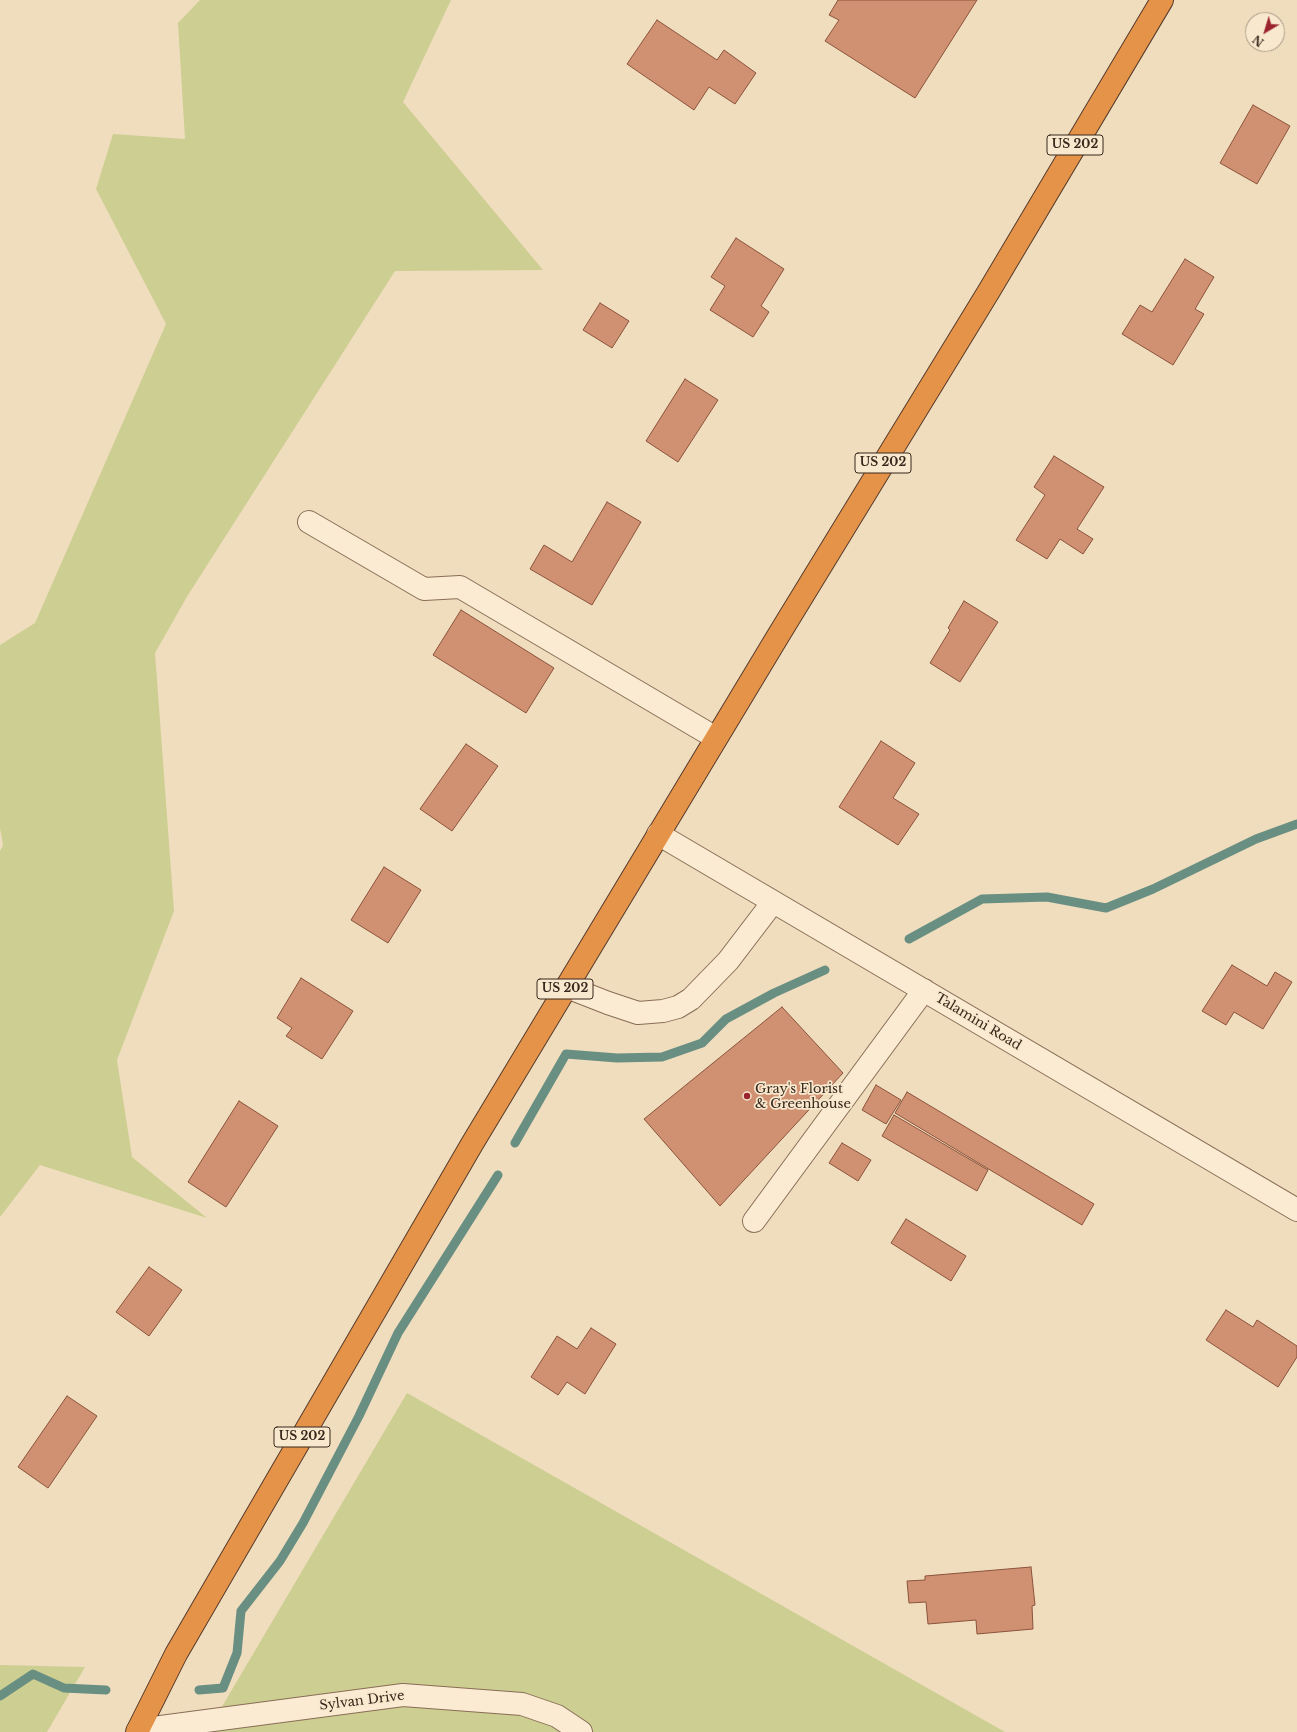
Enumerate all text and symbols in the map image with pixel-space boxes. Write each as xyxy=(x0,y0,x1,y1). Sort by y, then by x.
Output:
north arrow xyxy=(1245,12,1285,52)
text: N xyxy=(1250,32,1267,49)
road number: US 202 xyxy=(1047,135,1103,155)
road number: US 202 xyxy=(855,453,911,473)
road number: US 202 xyxy=(537,979,593,999)
street label: Talamini Road xyxy=(932,990,1024,1054)
place label: Gray's Florist & Greenhouse xyxy=(755,1081,851,1112)
marker: Gray's Florist & Greenhouse xyxy=(742,1091,752,1101)
road number: US 202 xyxy=(274,1427,330,1447)
street label: Sylvan Drive xyxy=(319,1688,405,1714)

